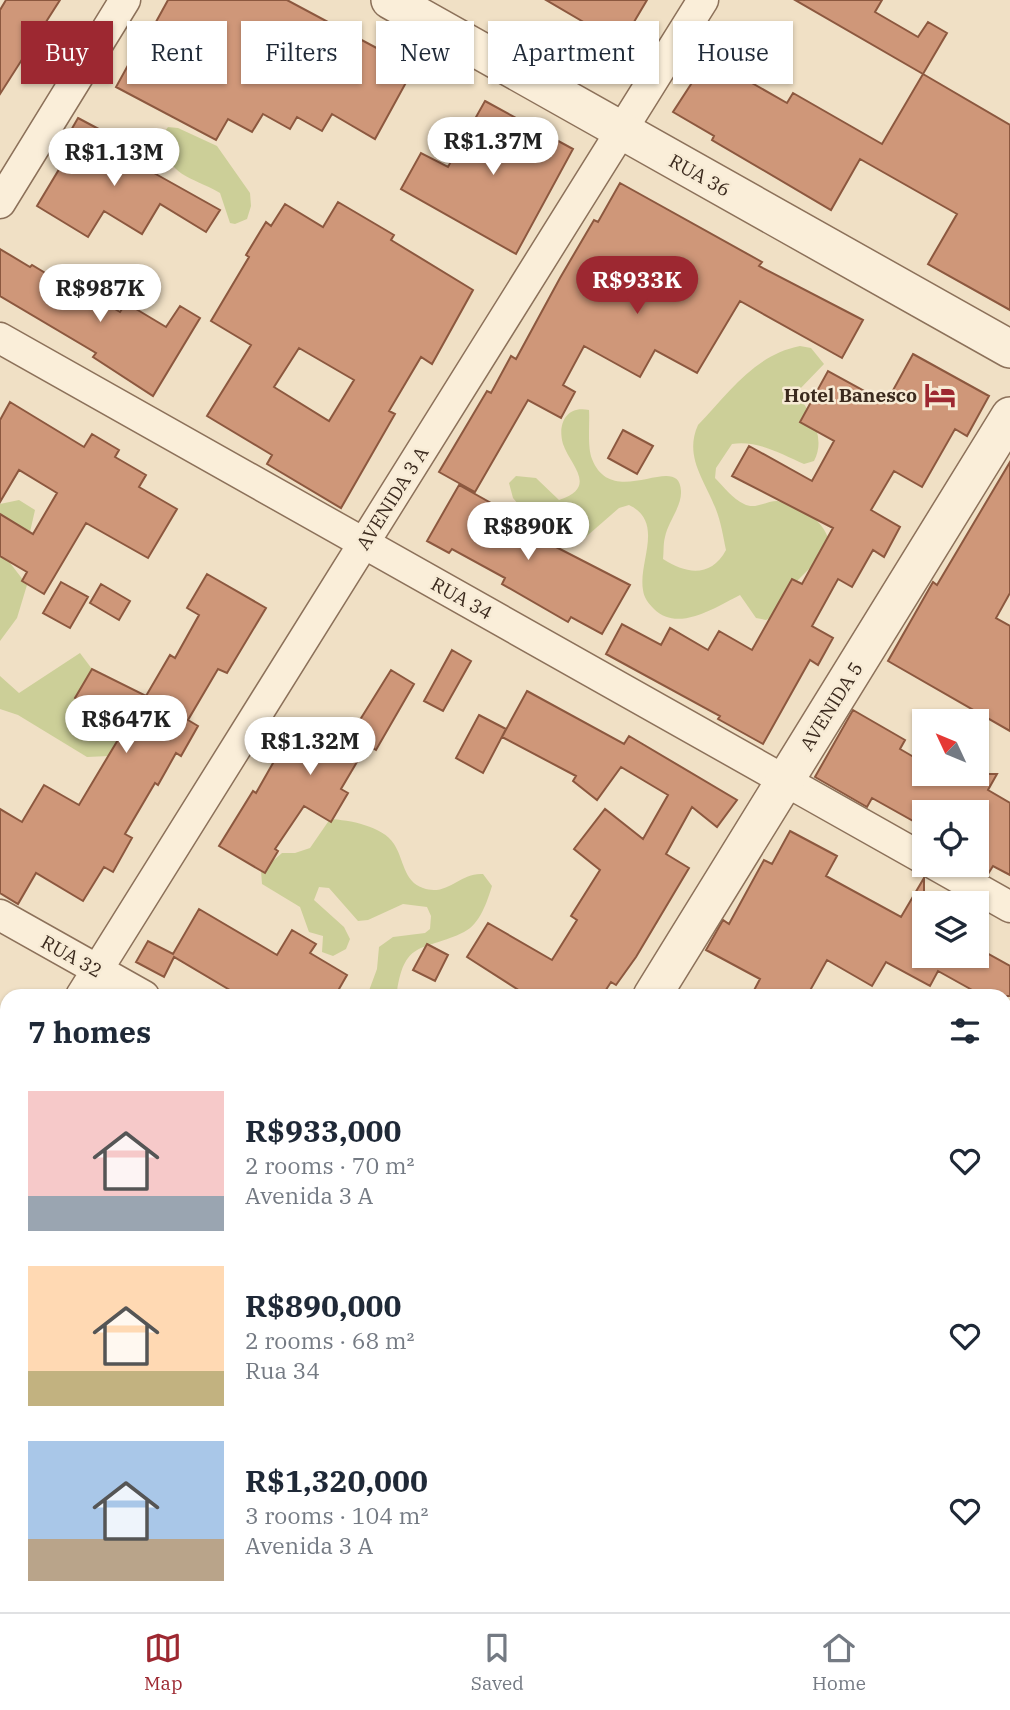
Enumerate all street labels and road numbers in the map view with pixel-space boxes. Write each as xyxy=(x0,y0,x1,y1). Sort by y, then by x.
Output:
street label: RUA 36 xyxy=(665,148,735,202)
street label: AVENIDA 3 A xyxy=(351,442,433,554)
street label: RUA 34 xyxy=(427,571,497,625)
street label: AVENIDA 5 xyxy=(794,657,868,755)
street label: RUA 32 xyxy=(37,929,107,983)

